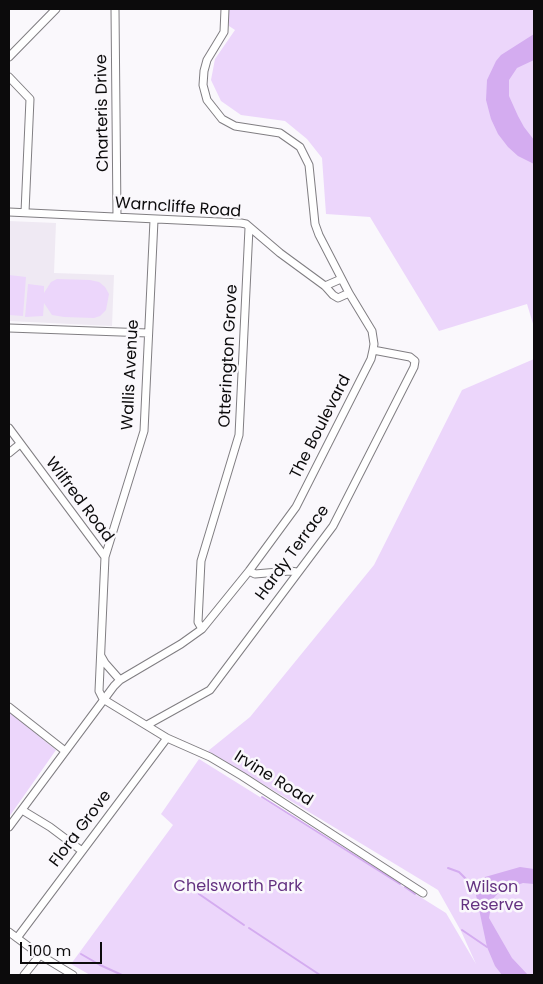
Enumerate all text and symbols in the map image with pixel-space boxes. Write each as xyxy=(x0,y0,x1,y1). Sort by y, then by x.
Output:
street label: Charteris Drive xyxy=(92,54,114,172)
street label: Warncliffe Road xyxy=(114,194,242,222)
street label: Otterington Grove xyxy=(216,284,242,428)
street label: Wallis Avenue xyxy=(119,319,143,431)
street label: The Boulevard xyxy=(287,372,355,482)
street label: Wilfred Road xyxy=(41,454,117,546)
street label: Hardy Terrace xyxy=(252,502,334,604)
street label: Irvine Road xyxy=(230,747,316,811)
street label: Flora Grove xyxy=(46,787,116,871)
park label: Chelsworth Park xyxy=(174,877,302,897)
park label: Wilson Reserve xyxy=(461,878,523,916)
scale bar xyxy=(22,932,105,964)
text: 100 m xyxy=(28,940,71,961)

